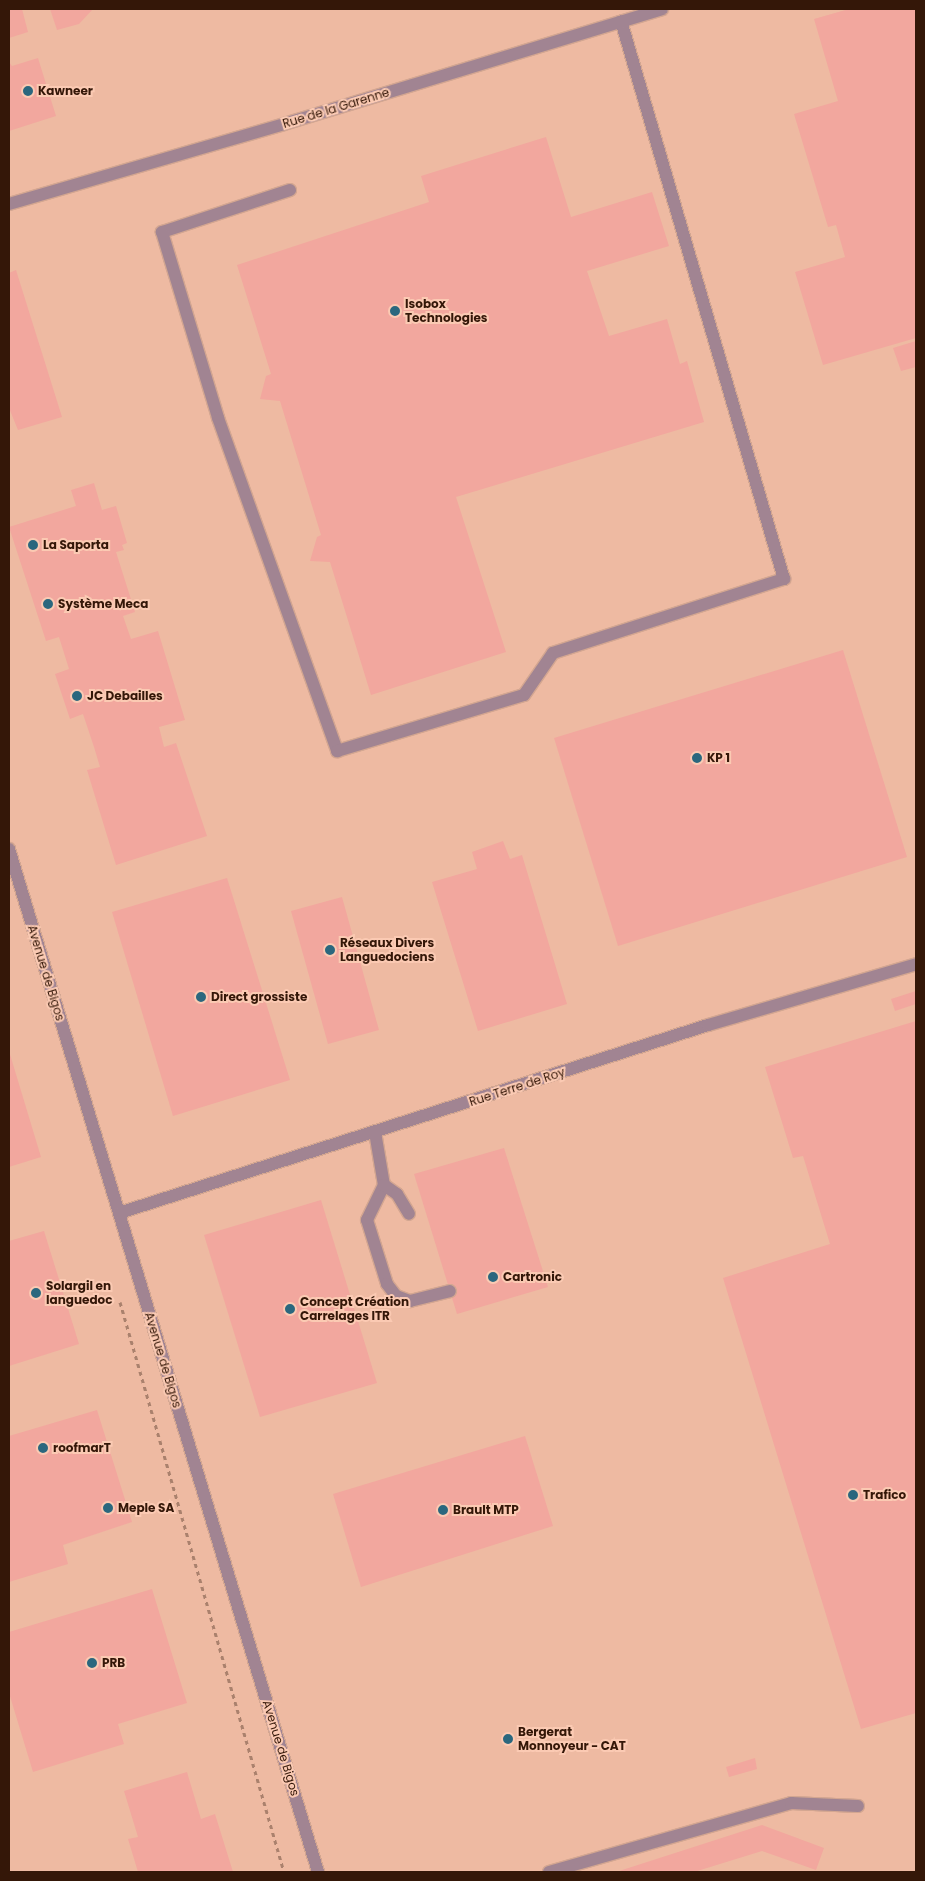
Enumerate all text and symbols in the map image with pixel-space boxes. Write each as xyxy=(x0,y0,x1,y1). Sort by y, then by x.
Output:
place label: Kawneer xyxy=(38,84,93,98)
marker: Kawneer xyxy=(22,85,34,97)
street label: Rue de la Garenne xyxy=(281,85,391,131)
place label: Isobox Technologies xyxy=(405,297,488,325)
marker: Isobox Technologies xyxy=(389,305,401,317)
place label: La Saporta xyxy=(43,538,109,552)
marker: La Saporta xyxy=(27,539,39,551)
place label: Système Meca xyxy=(58,597,148,611)
marker: Système Meca xyxy=(42,598,54,610)
place label: JC Debailles xyxy=(87,689,163,703)
marker: JC Debailles xyxy=(71,690,83,702)
place label: KP 1 xyxy=(707,751,730,765)
marker: KP 1 xyxy=(691,752,703,764)
street label: Avenue de Bigos xyxy=(25,923,67,1023)
place label: Réseaux Divers Languedociens xyxy=(340,936,434,964)
marker: Réseaux Divers Languedociens xyxy=(324,944,336,956)
place label: Direct grossiste xyxy=(211,990,307,1004)
marker: Direct grossiste xyxy=(195,991,207,1003)
street label: Rue Terre de Roy xyxy=(467,1065,567,1109)
place label: Cartronic xyxy=(503,1270,562,1284)
marker: Cartronic xyxy=(487,1271,499,1283)
place label: Solargil en languedoc xyxy=(46,1279,112,1307)
marker: Solargil en languedoc xyxy=(30,1287,42,1299)
place label: Concept Création Carrelages ITR xyxy=(300,1295,409,1323)
marker: Concept Création Carrelages ITR xyxy=(284,1303,296,1315)
street label: Avenue de Bigos xyxy=(142,1310,184,1410)
place label: roofmarT xyxy=(53,1441,111,1455)
marker: roofmarT xyxy=(37,1442,49,1454)
place label: Trafico xyxy=(863,1488,906,1502)
marker: Trafico xyxy=(847,1489,859,1501)
place label: Meple SA xyxy=(118,1501,174,1515)
marker: Meple SA xyxy=(102,1502,114,1514)
place label: Brault MTP xyxy=(453,1503,519,1517)
marker: Brault MTP xyxy=(437,1504,449,1516)
place label: PRB xyxy=(102,1656,125,1670)
marker: PRB xyxy=(86,1657,98,1669)
street label: Avenue de Bigos xyxy=(260,1698,302,1798)
place label: Bergerat Monnoyeur - CAT xyxy=(518,1725,626,1753)
marker: Bergerat Monnoyeur - CAT xyxy=(502,1733,514,1745)

